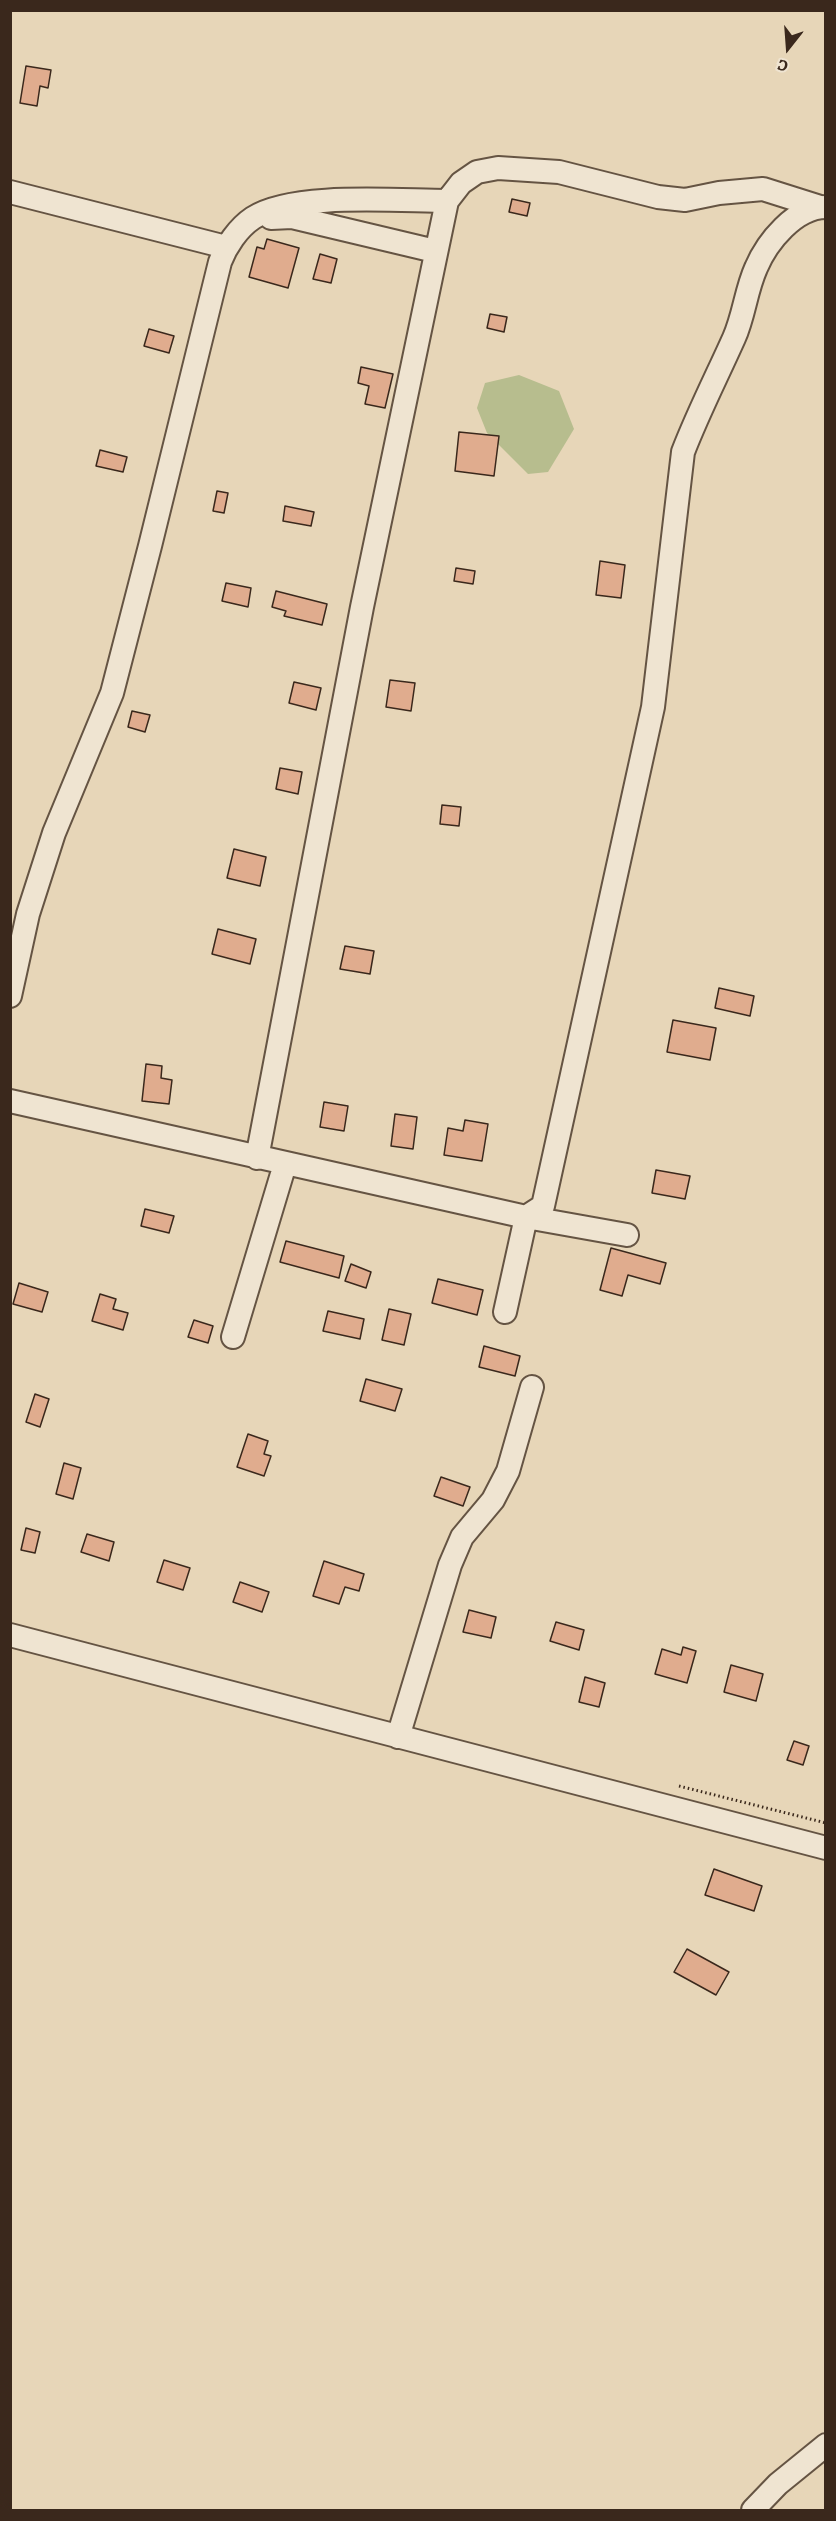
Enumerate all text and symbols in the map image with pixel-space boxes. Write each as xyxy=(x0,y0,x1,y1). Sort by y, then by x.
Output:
north arrow xyxy=(758,18,818,78)
text: С xyxy=(775,53,791,77)

